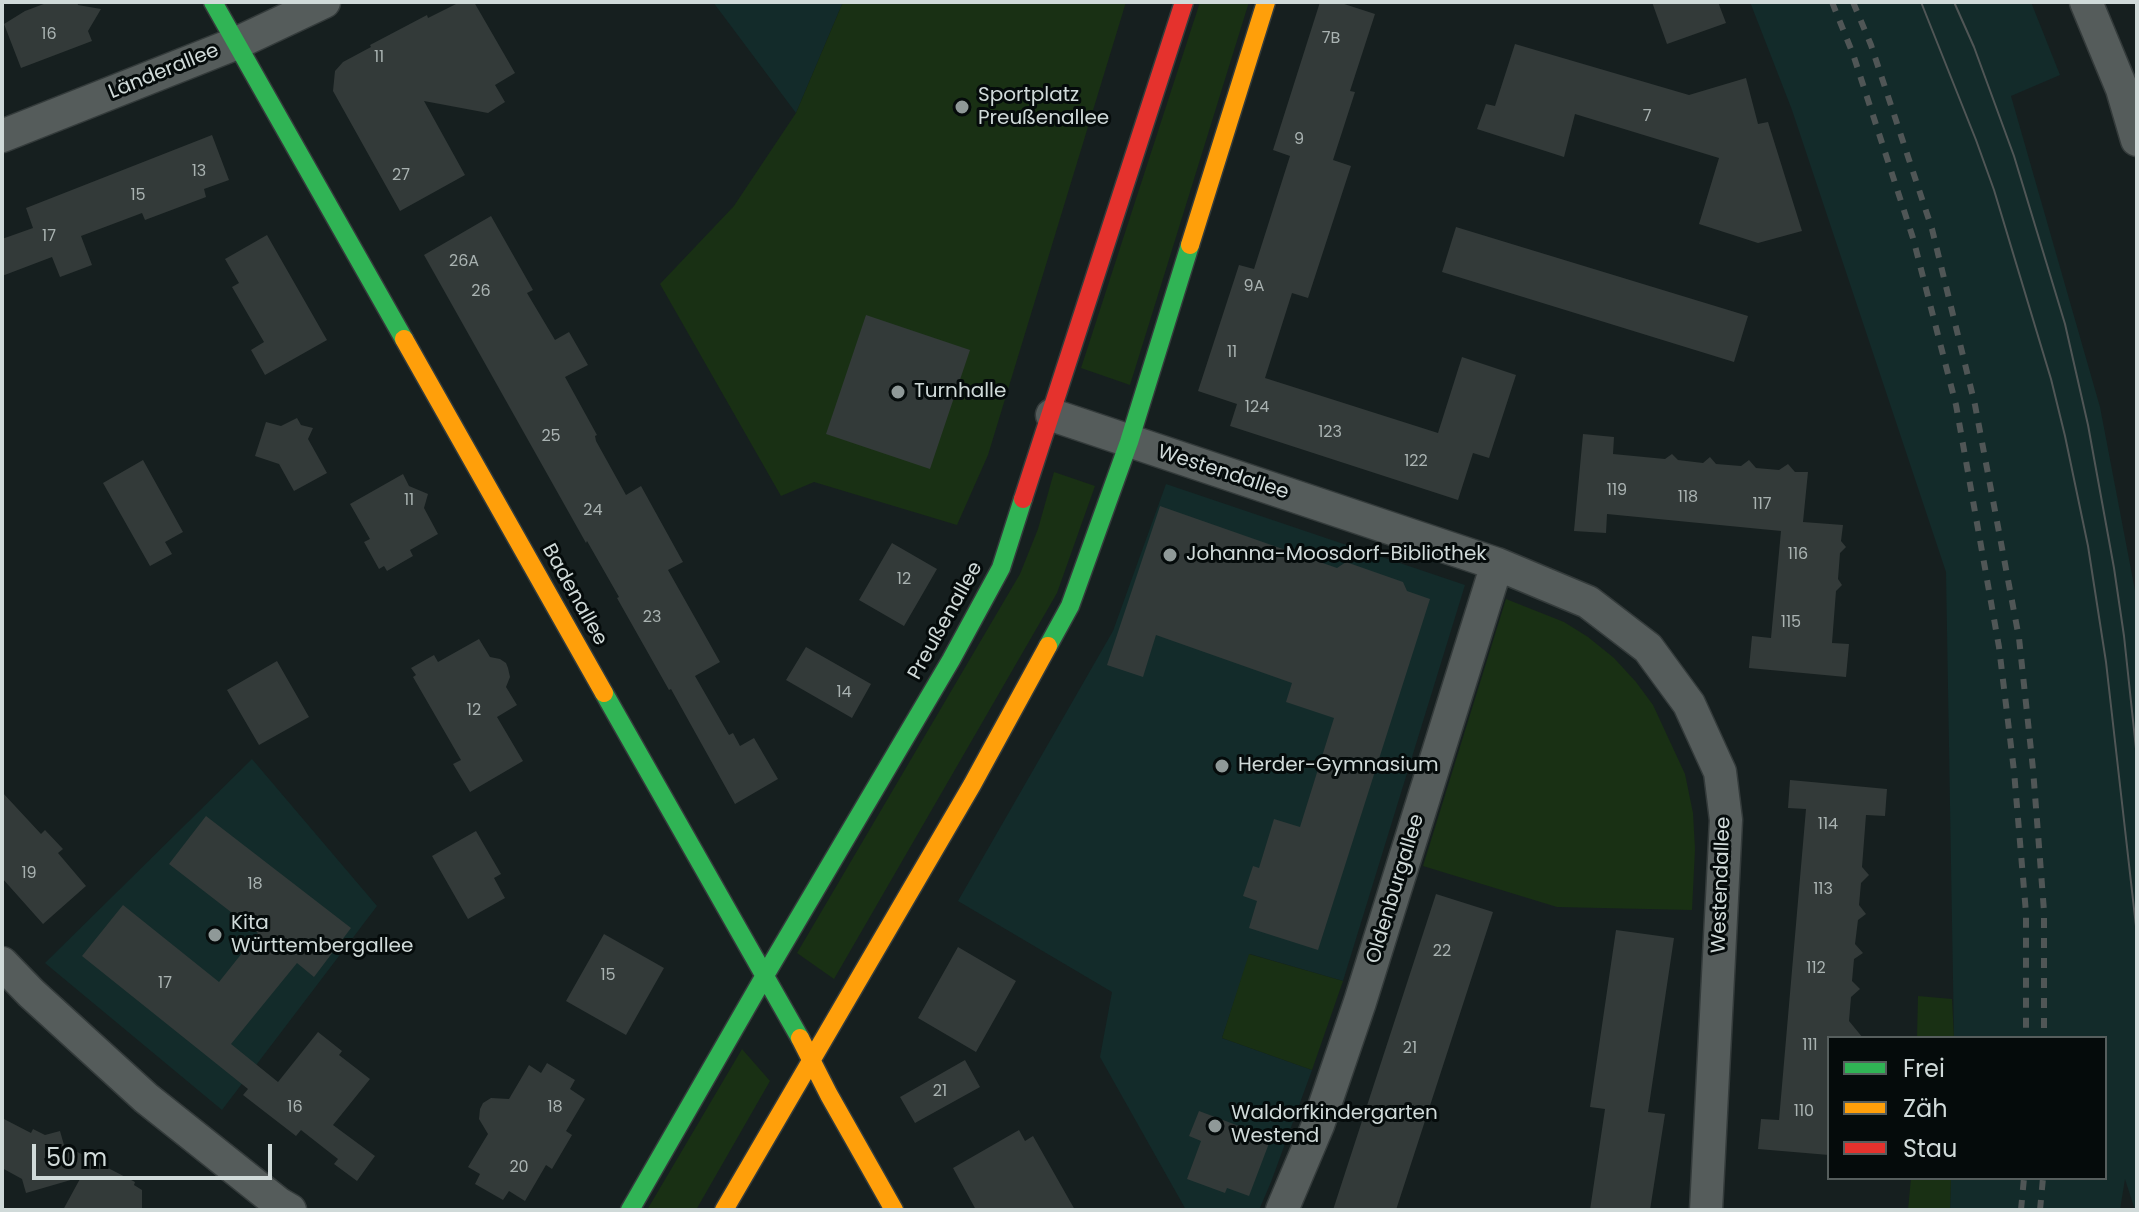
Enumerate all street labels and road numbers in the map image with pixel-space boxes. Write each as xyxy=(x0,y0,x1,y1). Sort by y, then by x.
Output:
street label: Länderallee xyxy=(105,39,223,105)
street label: Westendallee xyxy=(1154,440,1292,506)
street label: Badenallee xyxy=(536,540,612,650)
street label: Preußenallee xyxy=(904,558,988,684)
street label: Oldenburgallee xyxy=(1362,811,1430,967)
street label: Westendallee xyxy=(1708,816,1736,954)

